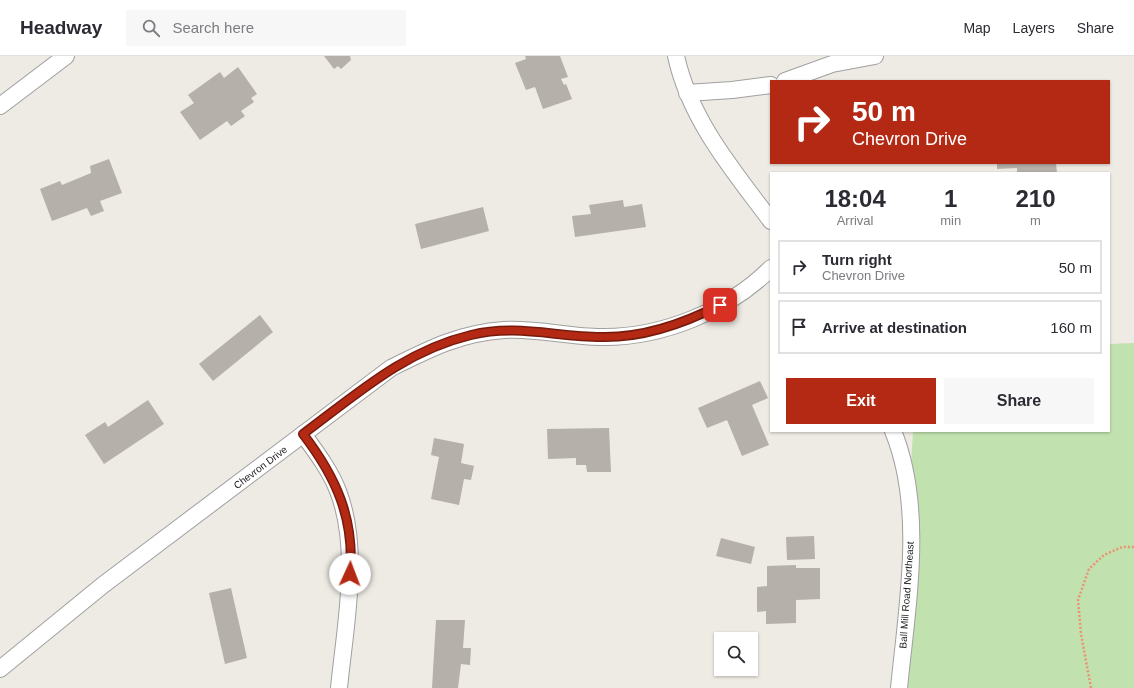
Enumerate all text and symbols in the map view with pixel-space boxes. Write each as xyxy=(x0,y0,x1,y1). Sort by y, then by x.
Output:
search box xyxy=(126,10,406,46)
text: Headway xyxy=(20,17,102,38)
icon: search xyxy=(140,17,162,39)
text: Search here xyxy=(172,19,254,36)
text: Map xyxy=(963,20,991,36)
text: Layers xyxy=(1013,20,1055,36)
text: Share xyxy=(1077,20,1114,36)
icon: right xyxy=(786,96,838,148)
text: 50 m xyxy=(852,96,916,127)
text: Chevron Drive xyxy=(852,129,967,149)
text: 18:04 xyxy=(824,185,886,212)
text: 1 xyxy=(944,185,957,212)
text: 210 xyxy=(1016,185,1056,212)
text: Arrival xyxy=(837,213,874,228)
text: min xyxy=(940,213,961,228)
text: m xyxy=(1030,213,1041,228)
text: Turn right xyxy=(822,251,892,268)
icon: right xyxy=(788,256,810,278)
text: 50 m xyxy=(1059,259,1092,276)
text: Chevron Drive xyxy=(822,268,905,283)
pin xyxy=(703,288,737,322)
icon: arrive xyxy=(709,294,731,316)
icon: arrive xyxy=(788,316,810,338)
text: Arrive at destination xyxy=(822,319,967,336)
text: 160 m xyxy=(1050,319,1092,336)
button: Exit xyxy=(786,378,936,424)
button: Share xyxy=(944,378,1094,424)
street label: Chevron Drive xyxy=(231,444,289,491)
street label: Ball Mill Road Northeast xyxy=(897,541,916,649)
position arrow xyxy=(329,553,371,595)
map controls xyxy=(714,632,758,676)
button: search xyxy=(714,632,758,676)

